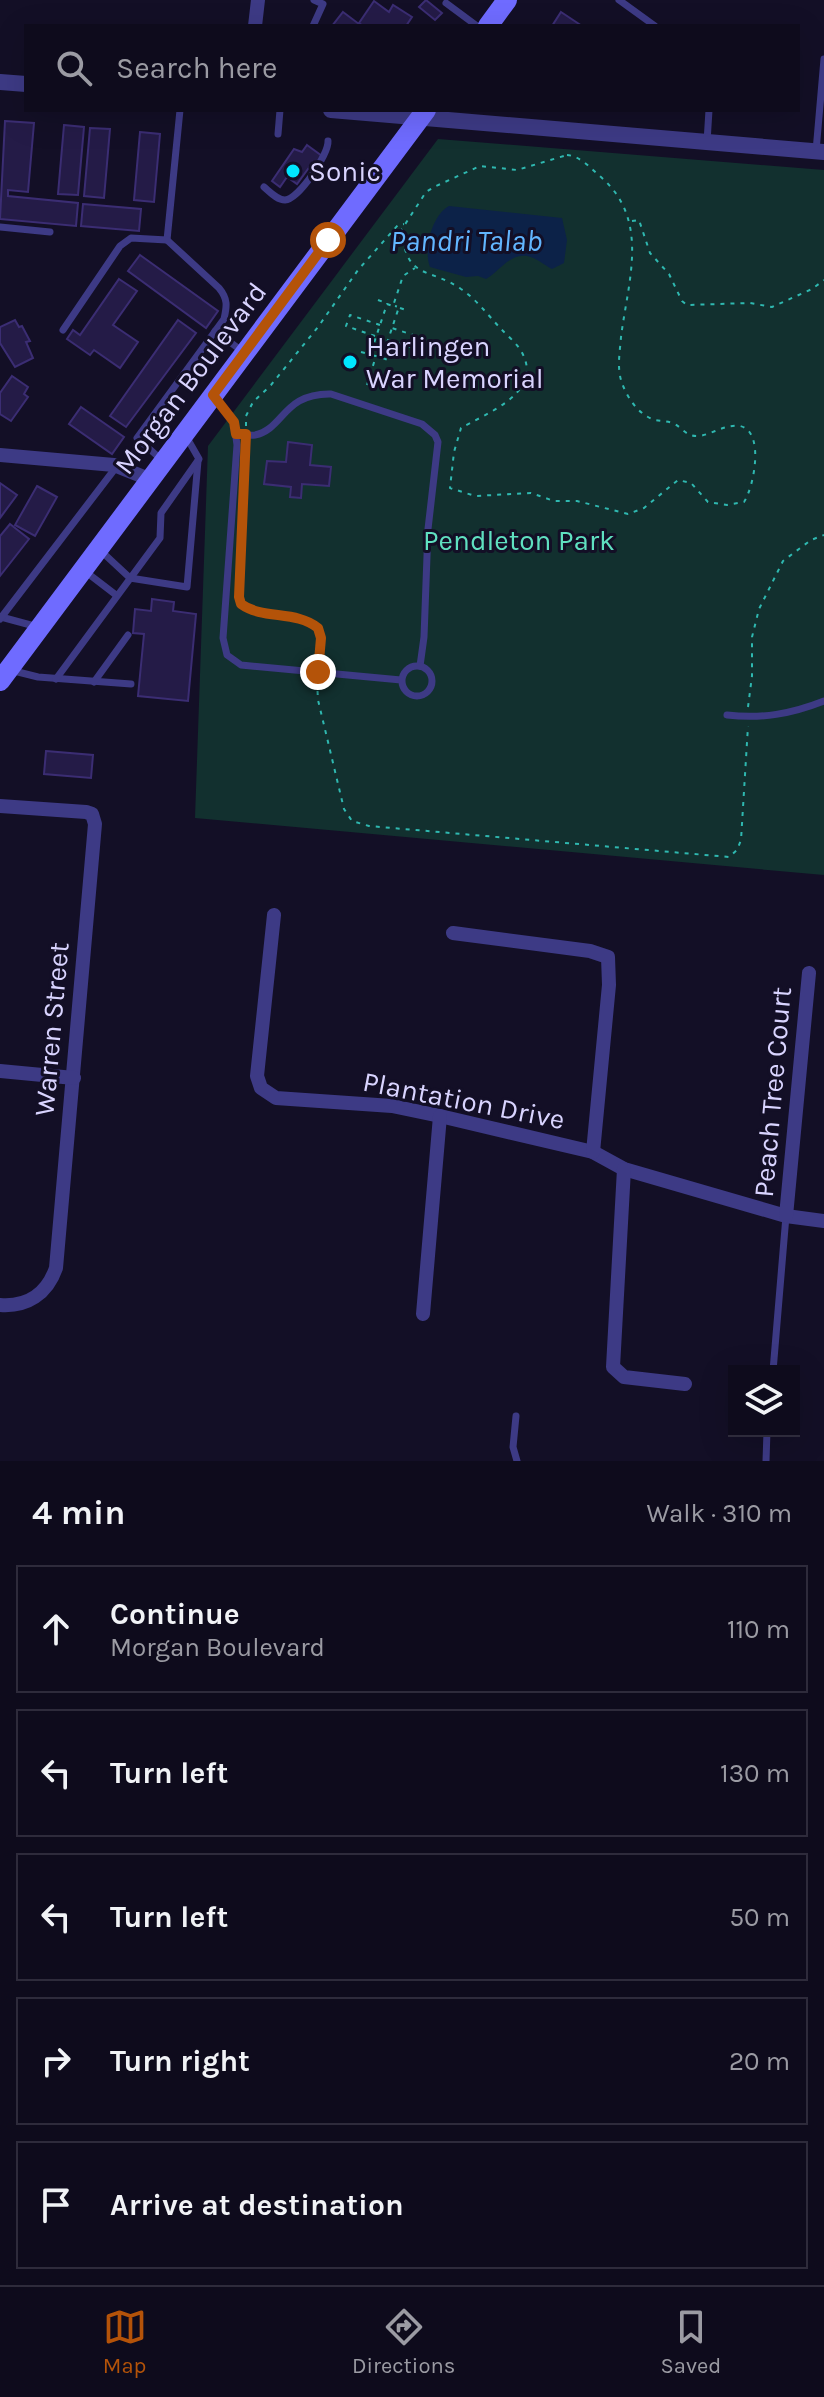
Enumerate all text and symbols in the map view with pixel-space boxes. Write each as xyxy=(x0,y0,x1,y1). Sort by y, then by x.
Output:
search box xyxy=(24,24,800,112)
icon: search xyxy=(52,46,96,90)
text: Search here xyxy=(116,50,277,86)
place label: Sonic xyxy=(309,155,381,188)
marker: Sonic xyxy=(284,162,302,180)
route start xyxy=(310,222,346,258)
water label: Pandri Talab xyxy=(390,223,542,259)
street label: Morgan Boulevard xyxy=(108,276,273,481)
place label: Harlingen War Memorial xyxy=(366,330,544,395)
marker: Harlingen War Memorial xyxy=(341,353,359,371)
park label: Pendleton Park xyxy=(423,524,615,557)
route end xyxy=(300,654,336,690)
street label: Warren Street xyxy=(27,941,76,1117)
street label: Peach Tree Court xyxy=(747,986,798,1199)
street label: Plantation Drive xyxy=(360,1065,568,1136)
map controls xyxy=(728,1365,800,1437)
button: layers xyxy=(728,1365,800,1437)
text: 4 min xyxy=(32,1493,125,1533)
text: Walk · 310 m xyxy=(646,1498,792,1529)
text: Continue xyxy=(110,1596,240,1632)
icon: ahead xyxy=(34,1607,78,1651)
text: 110 m xyxy=(727,1614,790,1645)
text: Morgan Boulevard xyxy=(110,1632,325,1663)
icon: left xyxy=(34,1751,78,1795)
text: Turn left xyxy=(110,1755,228,1791)
text: 130 m xyxy=(720,1758,790,1789)
icon: left xyxy=(34,1895,78,1939)
text: Turn left xyxy=(110,1899,228,1935)
text: 50 m xyxy=(729,1902,790,1933)
icon: right xyxy=(34,2039,78,2083)
text: Turn right xyxy=(110,2043,250,2079)
text: 20 m xyxy=(729,2046,790,2077)
icon: arrive xyxy=(34,2183,78,2227)
text: Arrive at destination xyxy=(110,2187,404,2223)
tab: Map xyxy=(103,2305,147,2379)
tab: Directions xyxy=(352,2305,455,2379)
tab: Saved xyxy=(661,2305,721,2379)

